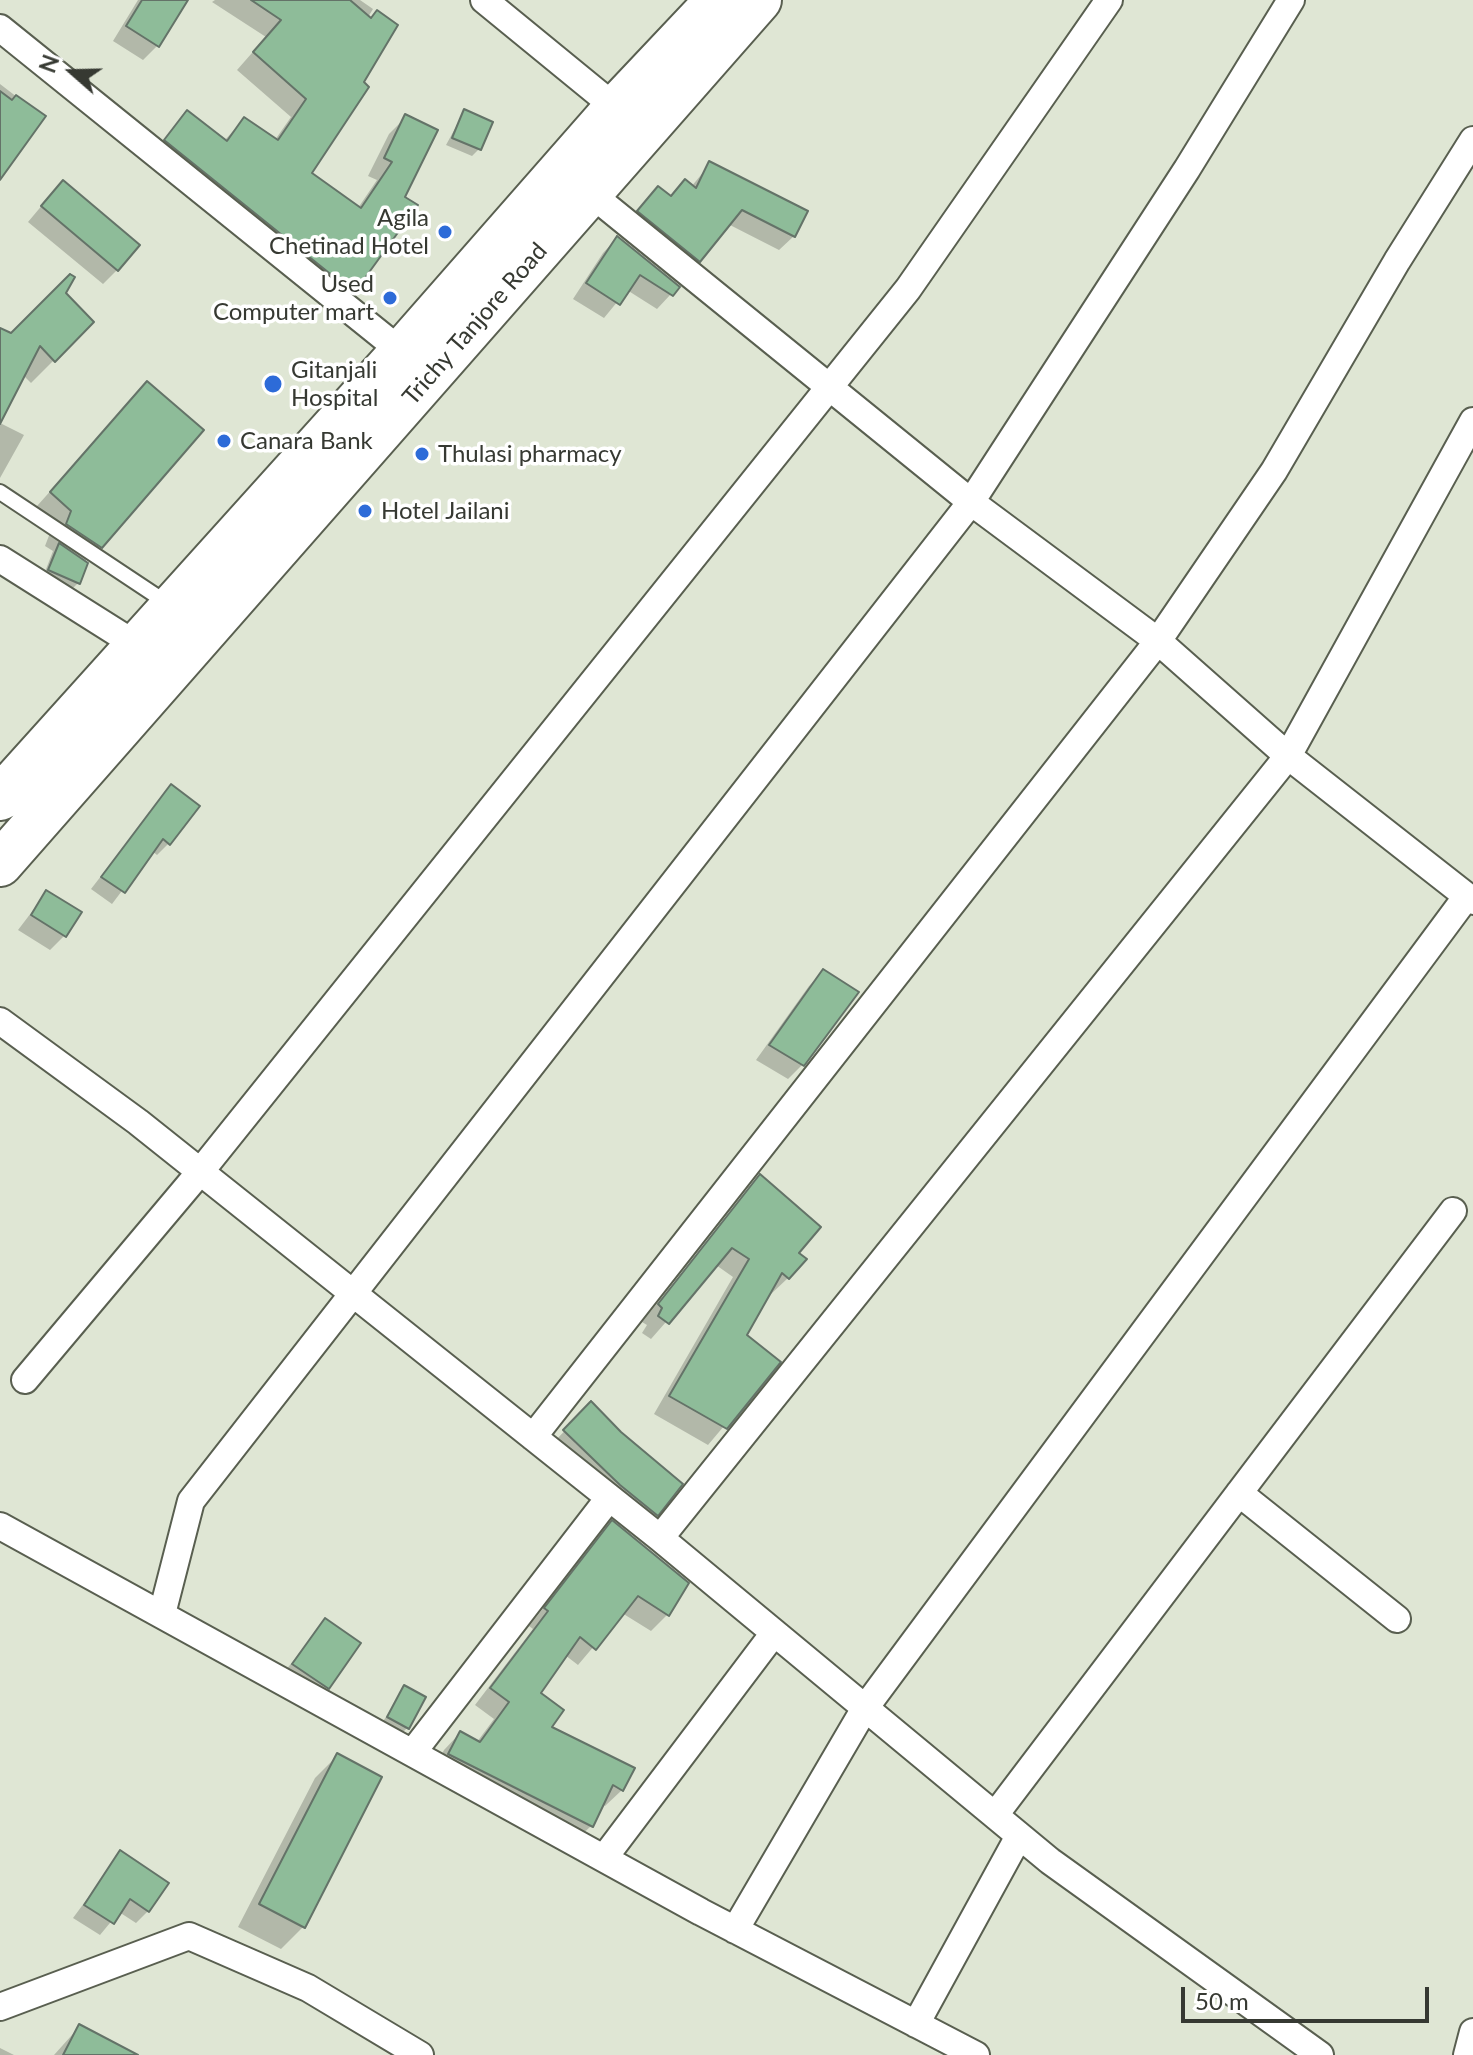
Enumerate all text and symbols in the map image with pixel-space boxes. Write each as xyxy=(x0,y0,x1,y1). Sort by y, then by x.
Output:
north arrow xyxy=(32,32,112,112)
text: N xyxy=(33,51,65,76)
place label: Agila Chetinad Hotel xyxy=(269,204,429,260)
marker: Agila Chetinad Hotel xyxy=(436,223,454,241)
street label: Trichy Tanjore Road xyxy=(397,237,553,411)
place label: Used Computer mart xyxy=(213,270,374,326)
marker: Used Computer mart xyxy=(381,289,399,307)
place label: Gitanjali Hospital xyxy=(291,356,378,412)
marker: Gitanjali Hospital xyxy=(262,373,284,395)
place label: Canara Bank xyxy=(240,427,373,455)
marker: Canara Bank xyxy=(215,432,233,450)
place label: Thulasi pharmacy xyxy=(438,440,622,468)
marker: Thulasi pharmacy xyxy=(413,445,431,463)
place label: Hotel Jailani xyxy=(381,497,509,525)
marker: Hotel Jailani xyxy=(356,502,374,520)
scale bar xyxy=(1185,1971,1433,2021)
text: 50 m xyxy=(1195,1986,1249,2015)

